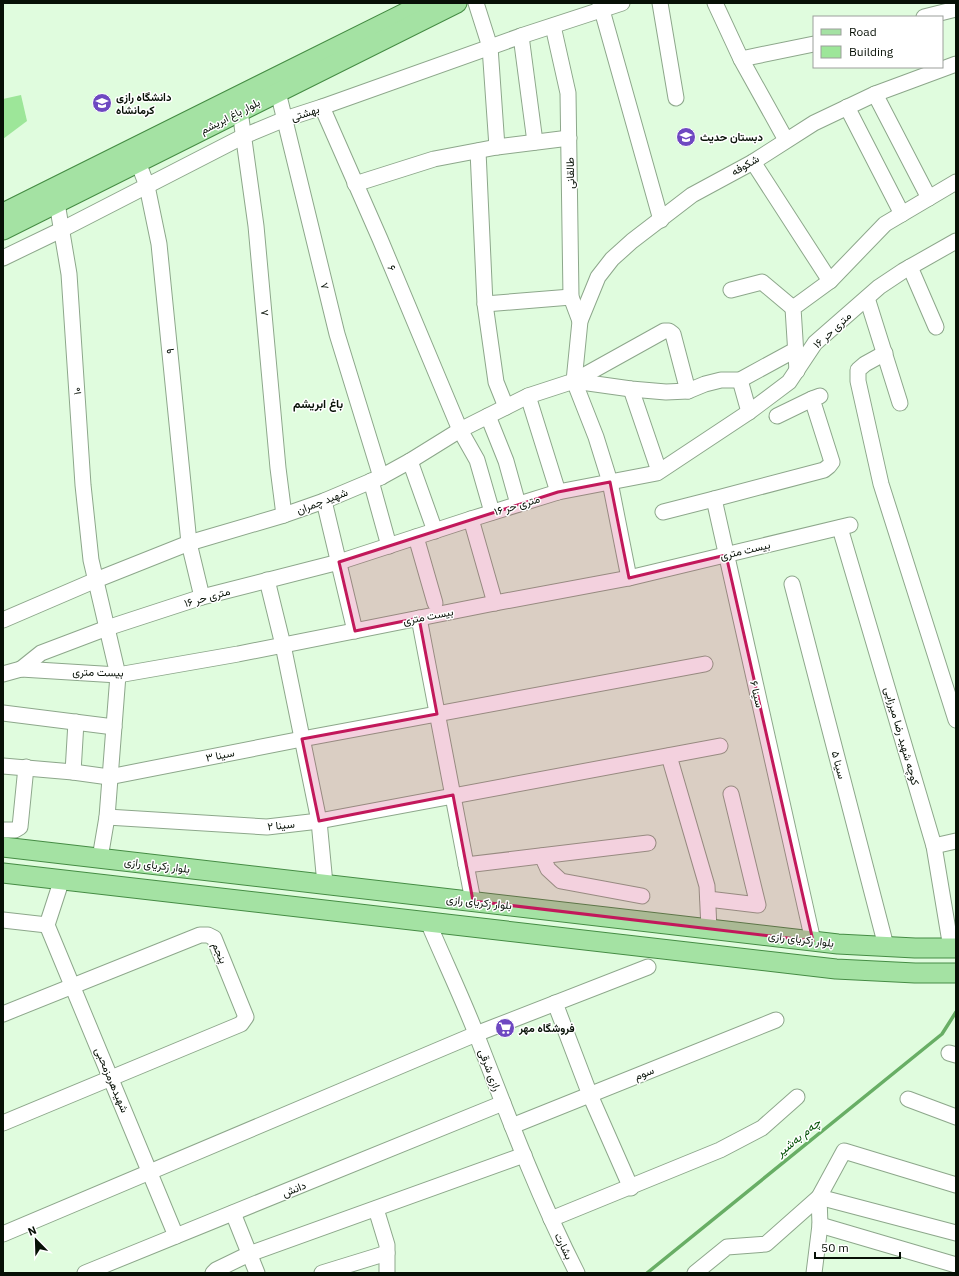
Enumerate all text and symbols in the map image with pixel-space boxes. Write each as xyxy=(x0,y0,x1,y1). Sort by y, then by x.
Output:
legend xyxy=(813,16,943,68)
text: Road xyxy=(849,24,877,39)
text: Building xyxy=(849,44,894,59)
place label: دانشگاه رازی کرمانشاه xyxy=(116,90,172,117)
school or university icon: دانشگاه رازی کرمانشاه xyxy=(91,92,113,114)
street label: بلوار باغ ابریشم xyxy=(198,95,263,138)
street label: بهشتی xyxy=(289,102,321,124)
school or university icon: دبستان حدیث xyxy=(675,126,697,148)
place label: دبستان حدیث xyxy=(700,130,763,144)
street label: شکوفه xyxy=(729,151,762,179)
street label: طالقانی xyxy=(563,157,577,189)
street label: ۶ xyxy=(385,263,399,273)
street label: ۷ xyxy=(317,281,333,291)
street label: ۸ xyxy=(257,309,271,317)
street label: ۱۶ متری حر xyxy=(810,309,854,351)
street label: ۹ xyxy=(163,348,177,354)
street label: ۱۰ xyxy=(70,387,84,395)
district label: باغ ابریشم xyxy=(293,396,343,412)
street label: شهید چمران xyxy=(294,485,350,518)
street label: ۱۶ متری حر xyxy=(492,491,542,519)
street label: بیست متری xyxy=(719,537,771,563)
street label: ۱۶ متری حر xyxy=(182,584,232,610)
street label: بیست متری xyxy=(402,604,454,628)
street label: بیست متری xyxy=(72,665,124,679)
street label: سینا ۶ xyxy=(747,679,767,709)
street label: کوچه شهید رضا میرزایی xyxy=(880,685,923,787)
street label: سینا ۳ xyxy=(204,745,236,765)
street label: سینا ۵ xyxy=(829,749,850,781)
street label: سینا ۲ xyxy=(267,817,296,833)
street label: بلوار زکریای رازی xyxy=(123,854,191,876)
street label: بلوار زکریای رازی xyxy=(445,892,513,912)
street label: بلوار زکریای رازی xyxy=(767,928,835,950)
street label: پنجم xyxy=(208,940,231,966)
supermarket icon: فروشگاه مهر xyxy=(494,1017,516,1039)
place label: فروشگاه مهر xyxy=(518,1021,575,1035)
street label: شهیدهرمزمحبی xyxy=(92,1045,132,1115)
street label: رازی شرقی xyxy=(476,1047,505,1093)
street label: سوم xyxy=(632,1063,657,1084)
water label: چەم بەشیر xyxy=(772,1114,825,1161)
street label: دانش xyxy=(280,1178,308,1200)
north arrow xyxy=(16,1220,56,1260)
text: N xyxy=(26,1223,39,1239)
street label: بشارت xyxy=(552,1230,576,1262)
scale bar xyxy=(815,1234,900,1260)
text: 50 m xyxy=(821,1240,849,1255)

